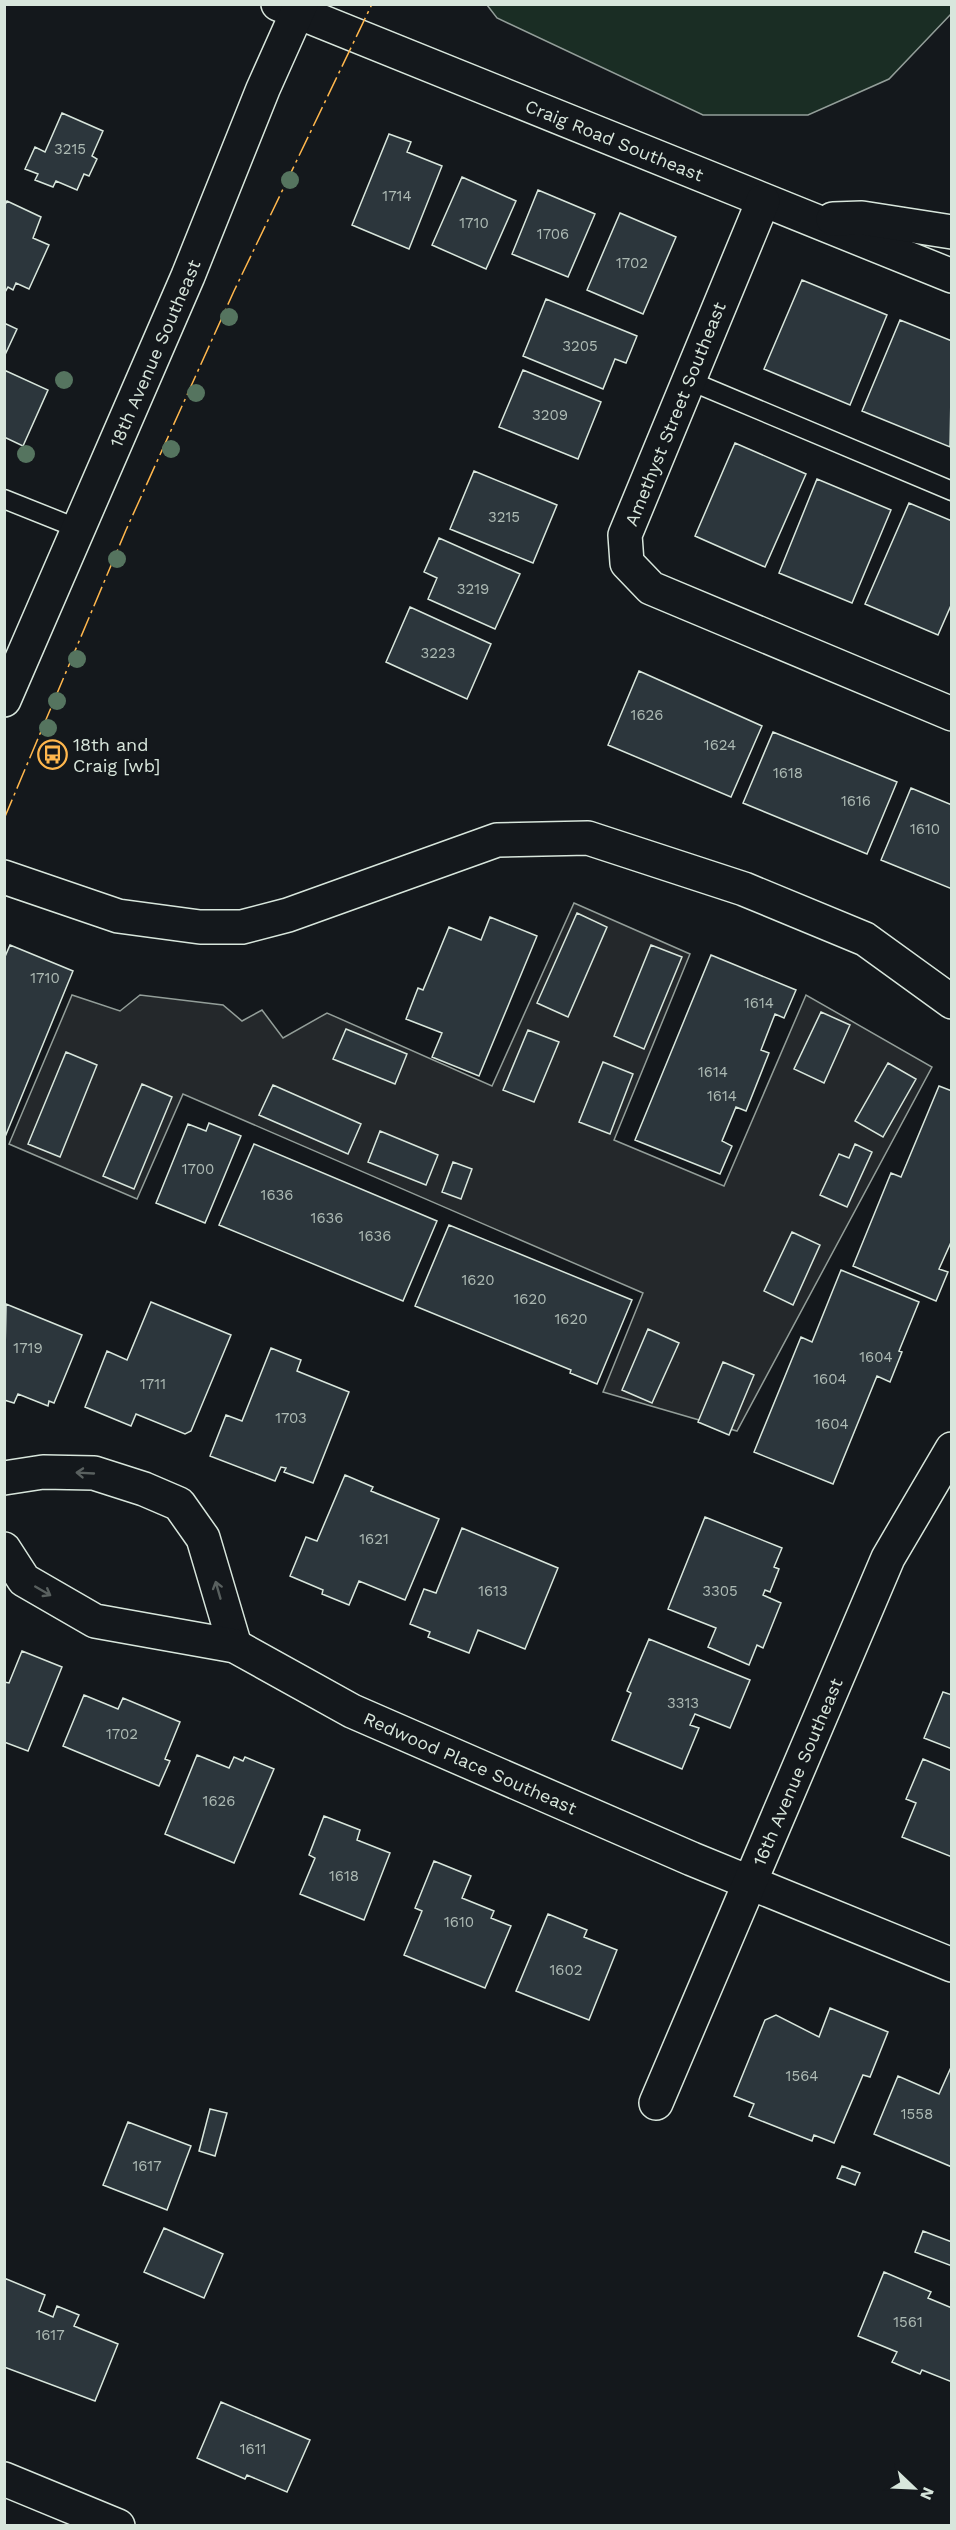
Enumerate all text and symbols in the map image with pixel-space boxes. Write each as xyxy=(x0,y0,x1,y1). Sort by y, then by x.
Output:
street label: Craig Road Southeast xyxy=(523,95,707,185)
house number: 3215 xyxy=(54,140,86,158)
house number: 1714 xyxy=(382,187,412,205)
house number: 1710 xyxy=(459,214,489,232)
house number: 1706 xyxy=(537,225,569,243)
house number: 1702 xyxy=(616,254,648,272)
street label: 18th Avenue Southeast xyxy=(105,256,204,450)
street label: Amethyst Street Southeast xyxy=(620,298,730,529)
house number: 3205 xyxy=(562,337,598,355)
house number: 3209 xyxy=(532,406,568,424)
house number: 3215 xyxy=(488,508,520,526)
house number: 3219 xyxy=(457,580,489,598)
house number: 3223 xyxy=(421,644,455,662)
house number: 1626 xyxy=(631,706,663,724)
place label: 18th and Craig [wb] xyxy=(73,734,160,776)
house number: 1624 xyxy=(704,736,736,754)
bus stop icon: 18th and Craig [wb] xyxy=(36,738,68,770)
house number: 1618 xyxy=(773,764,803,782)
house number: 1616 xyxy=(841,792,871,810)
house number: 1610 xyxy=(910,820,940,838)
house number: 1710 xyxy=(30,969,60,987)
house number: 1614 xyxy=(744,994,774,1012)
house number: 1614 xyxy=(698,1063,728,1081)
house number: 1614 xyxy=(707,1087,737,1105)
house number: 1700 xyxy=(182,1160,214,1178)
house number: 1636 xyxy=(261,1186,293,1204)
house number: 1636 xyxy=(311,1209,343,1227)
house number: 1636 xyxy=(359,1227,391,1245)
house number: 1620 xyxy=(461,1271,495,1289)
house number: 1620 xyxy=(513,1290,547,1308)
house number: 1620 xyxy=(554,1310,588,1328)
house number: 1719 xyxy=(13,1339,43,1357)
house number: 1604 xyxy=(859,1348,893,1366)
house number: 1604 xyxy=(813,1370,847,1388)
house number: 1711 xyxy=(140,1375,166,1393)
house number: 1703 xyxy=(275,1409,307,1427)
house number: 1604 xyxy=(815,1415,849,1433)
one-way arrow xyxy=(76,1468,96,1479)
house number: 1621 xyxy=(359,1530,389,1548)
one-way arrow xyxy=(212,1581,224,1600)
house number: 1613 xyxy=(478,1582,508,1600)
house number: 3305 xyxy=(702,1582,738,1600)
one-way arrow xyxy=(34,1586,51,1598)
street label: 16th Avenue Southeast xyxy=(748,1674,846,1869)
house number: 3313 xyxy=(667,1694,699,1712)
street label: Redwood Place Southeast xyxy=(361,1707,581,1818)
house number: 1702 xyxy=(106,1725,138,1743)
house number: 1626 xyxy=(203,1792,235,1810)
house number: 1618 xyxy=(329,1867,359,1885)
house number: 1610 xyxy=(444,1913,474,1931)
house number: 1602 xyxy=(549,1961,583,1979)
house number: 1564 xyxy=(786,2067,818,2085)
house number: 1558 xyxy=(901,2105,933,2123)
house number: 1617 xyxy=(132,2157,162,2175)
house number: 1561 xyxy=(893,2313,923,2331)
house number: 1617 xyxy=(35,2326,65,2344)
house number: 1611 xyxy=(240,2440,266,2458)
north arrow xyxy=(884,2458,944,2518)
text: N xyxy=(916,2484,938,2503)

